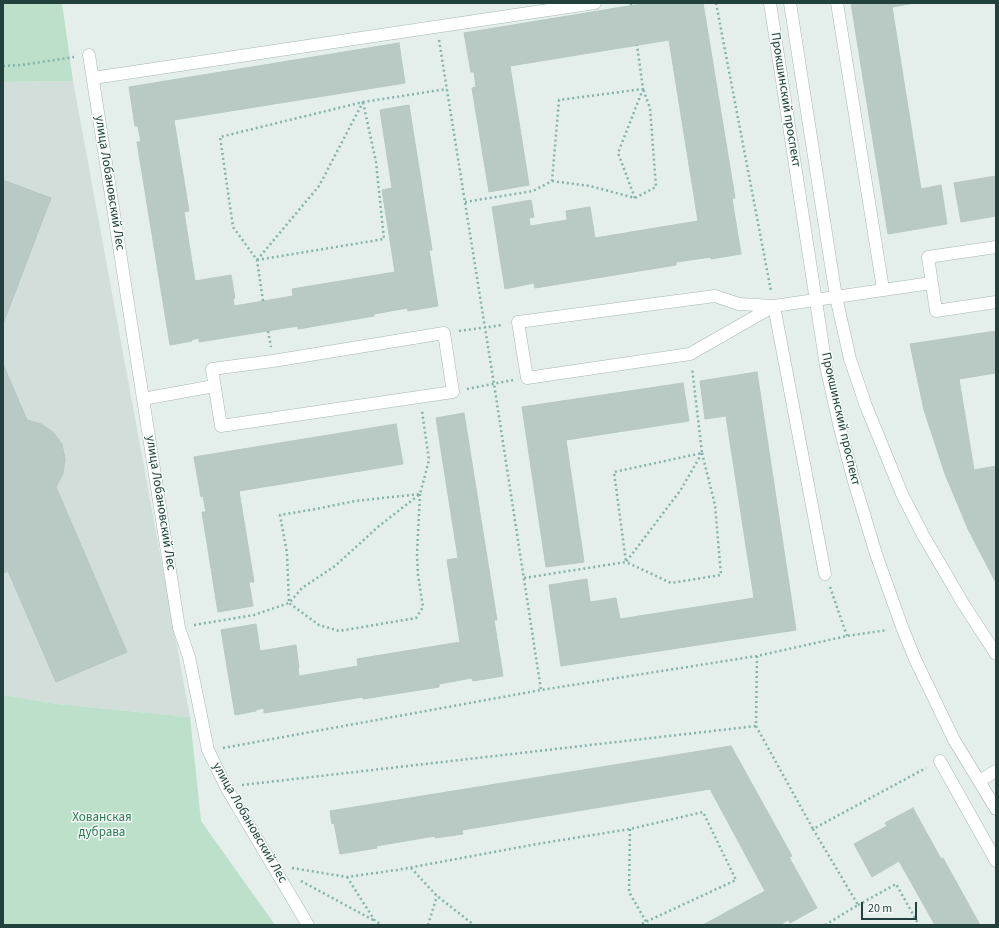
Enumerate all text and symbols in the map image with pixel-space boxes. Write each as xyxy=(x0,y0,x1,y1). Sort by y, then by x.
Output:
street label: Прокшинский проспект xyxy=(767,31,803,169)
street label: улица Лобановский Лес xyxy=(91,114,127,252)
street label: Прокшинский проспект xyxy=(817,351,863,487)
street label: улица Лобановский Лес xyxy=(142,434,178,572)
street label: улица Лобановский Лес xyxy=(208,760,290,886)
park label: Хованская дубрава xyxy=(72,810,132,841)
scale bar xyxy=(863,894,919,920)
text: 20 m xyxy=(868,900,892,917)

